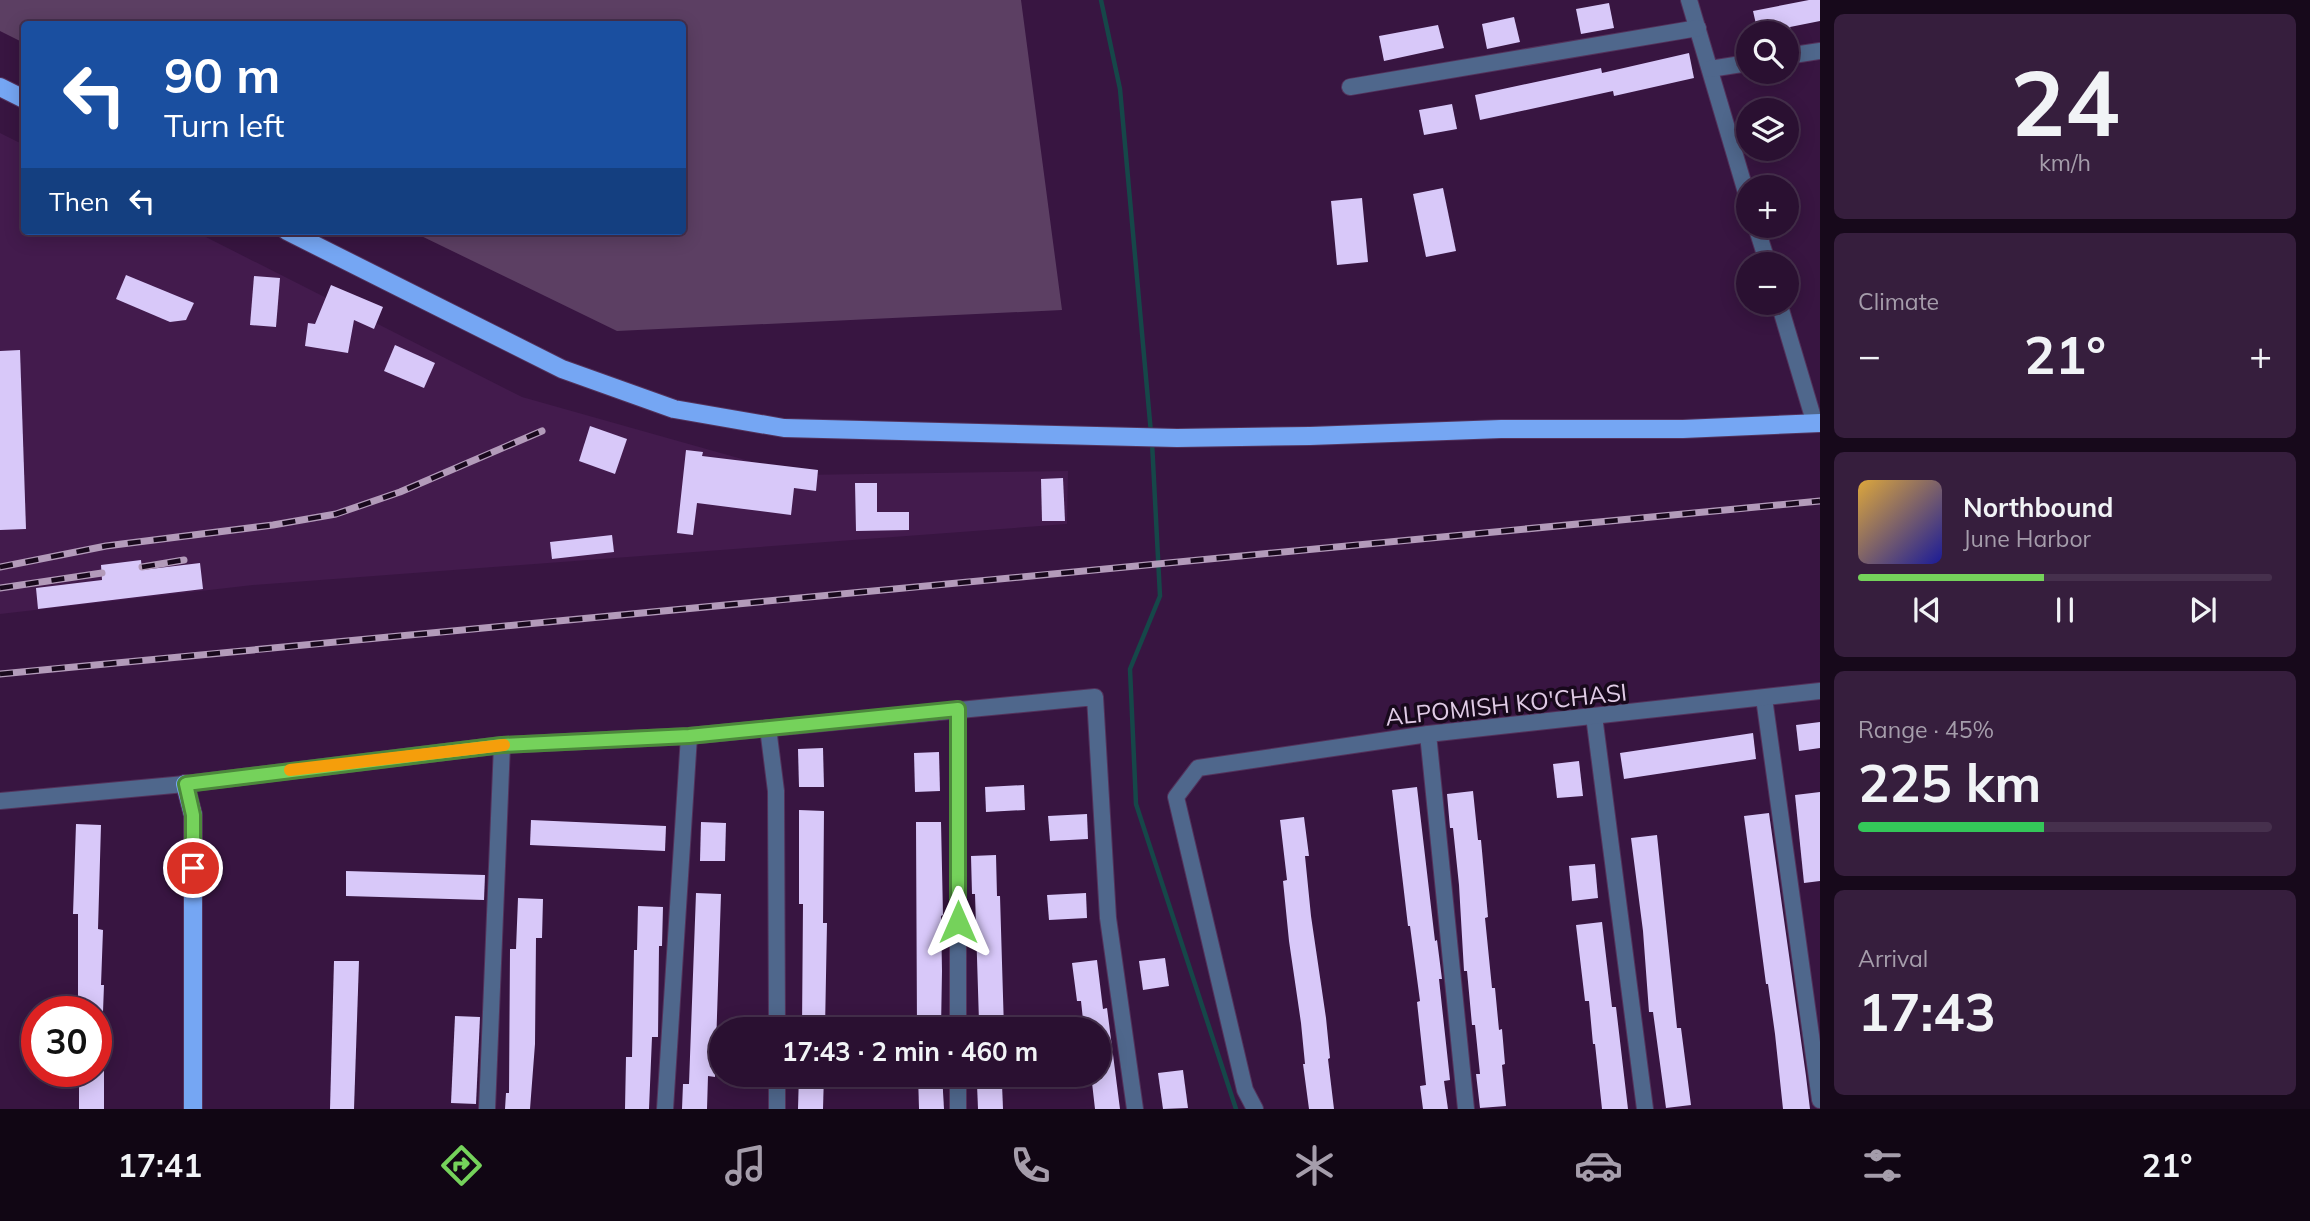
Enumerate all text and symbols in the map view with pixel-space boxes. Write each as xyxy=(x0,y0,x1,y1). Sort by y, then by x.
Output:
map controls xyxy=(1736,21,1799,315)
button: search xyxy=(1736,21,1799,84)
text: 90 m xyxy=(164,44,280,105)
text: 24 xyxy=(2010,45,2120,159)
icon: left xyxy=(49,49,140,140)
button: layers xyxy=(1736,98,1799,161)
text: Turn left xyxy=(164,105,284,145)
text: km/h xyxy=(2039,148,2091,177)
button: + xyxy=(1736,175,1799,238)
icon: left xyxy=(123,182,161,220)
text: Then xyxy=(49,185,109,218)
button: − xyxy=(1736,252,1799,315)
text: Climate xyxy=(1858,287,1939,316)
text: 21° xyxy=(2024,322,2106,387)
text: − xyxy=(1858,331,1881,379)
text: + xyxy=(2249,331,2272,379)
text: Northbound xyxy=(1963,491,2113,524)
text: June Harbor xyxy=(1963,524,2091,553)
icon: previous xyxy=(1908,591,1946,629)
icon: pause xyxy=(2046,591,2084,629)
icon: next xyxy=(2184,591,2222,629)
street label: ALPOMISH KO'CHASI xyxy=(1384,676,1628,732)
text: Range · 45% xyxy=(1858,715,1994,744)
text: 225 km xyxy=(1858,750,2041,815)
pin xyxy=(163,838,223,898)
icon: arrive xyxy=(174,849,212,887)
position arrow xyxy=(921,885,995,959)
text: Arrival xyxy=(1858,944,1928,973)
text: 17:43 xyxy=(1858,979,1996,1044)
speed limit sign: 30 xyxy=(21,996,112,1087)
text: 17:43 · 2 min · 460 m xyxy=(782,1035,1038,1068)
icon: directions xyxy=(437,1141,486,1190)
icon: music xyxy=(721,1141,770,1190)
icon: phone xyxy=(1006,1141,1055,1190)
icon: climate xyxy=(1290,1141,1339,1190)
icon: car xyxy=(1574,1141,1623,1190)
icon: filters xyxy=(1858,1141,1907,1190)
text: 17:41 xyxy=(118,1145,202,1185)
text: 21° xyxy=(2142,1145,2192,1185)

